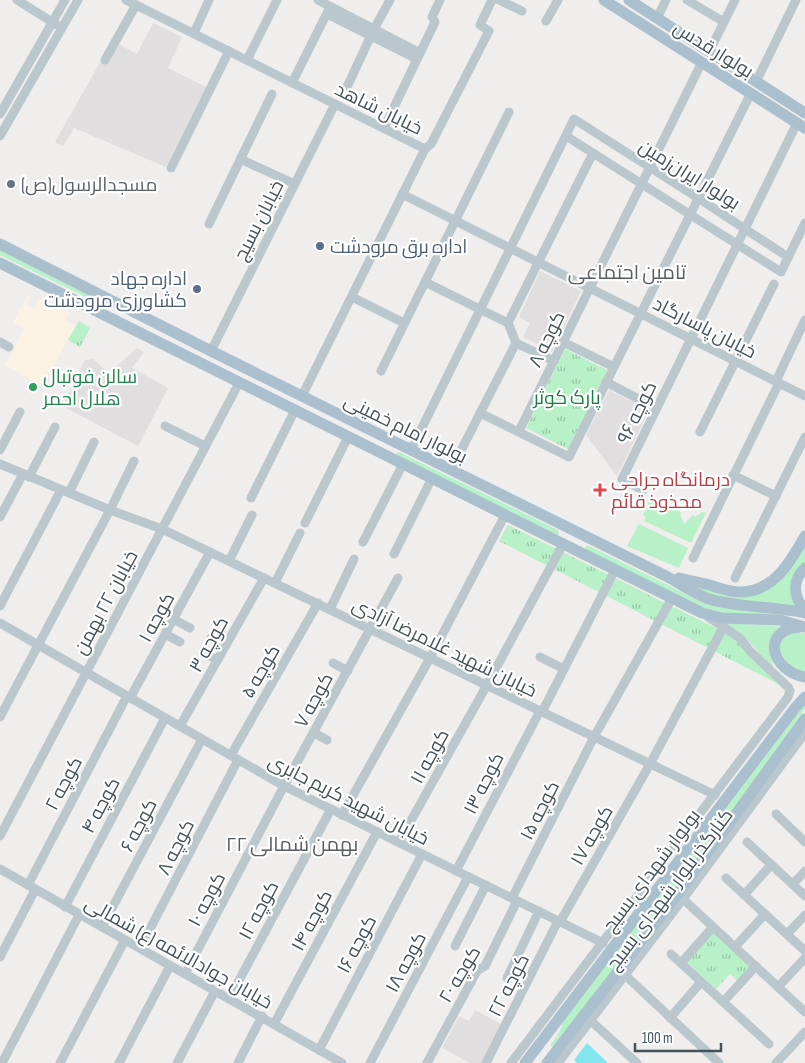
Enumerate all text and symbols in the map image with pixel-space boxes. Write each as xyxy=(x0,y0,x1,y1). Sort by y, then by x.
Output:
street label: بولوار قدس xyxy=(669,17,758,84)
street label: خیابان شاهد xyxy=(331,78,426,140)
street label: بولوار ایران‌زمین xyxy=(634,135,744,216)
place label: مسجدالرسول(ص) xyxy=(21,174,157,197)
street label: خیابان بسیج xyxy=(229,177,290,265)
marker: مسجدالرسول(ص) xyxy=(5,178,17,190)
place label: اداره برق مرودشت xyxy=(330,236,467,259)
marker: اداره برق مرودشت xyxy=(314,240,326,252)
district label: تامین اجتماعی xyxy=(568,261,687,285)
place label: اداره جهاد کشاورزی مرودشت xyxy=(44,268,187,313)
marker: اداره جهاد کشاورزی مرودشت xyxy=(191,283,203,295)
street label: خیابان پاسارگاد xyxy=(649,293,760,364)
street label: کوچه ۸ xyxy=(524,308,571,371)
place label: سالن فوتبال هلال احمر xyxy=(42,366,137,411)
street label: کوچه ۹۶ xyxy=(612,378,662,448)
marker: سالن فوتبال هلال احمر xyxy=(27,381,39,393)
park label: پارک کوثر xyxy=(532,387,601,410)
street label: بولوار امام خمینی xyxy=(339,390,471,470)
place label: درمانگاه جراحی محذوذ قائم xyxy=(611,469,730,515)
marker: درمانگاه جراحی محذوذ قائم xyxy=(593,483,607,497)
street label: خیابان ۲۲ بهمن xyxy=(69,547,143,659)
street label: کوچه ۱ xyxy=(134,589,180,647)
street label: خیابان شهید غلامرضا آزادی xyxy=(348,594,540,703)
street label: کوچه ۳ xyxy=(185,613,234,677)
street label: کوچه ۵ xyxy=(237,641,286,703)
street label: کوچه ۷ xyxy=(290,669,339,732)
street label: کوچه ۱۱ xyxy=(406,725,455,788)
street label: کوچه ۱۳ xyxy=(459,749,510,818)
street label: خیابان شهید کریم جابری xyxy=(264,750,433,852)
street label: کوچه ۲ xyxy=(41,753,88,814)
street label: کوچه ۴ xyxy=(77,774,126,838)
street label: کوچه ۱۵ xyxy=(516,777,565,844)
street label: کوچه ۶ xyxy=(116,795,163,856)
street label: کوچه ۱۷ xyxy=(566,802,619,870)
street label: کنارگذر بلوار شهدای بسیج xyxy=(602,804,739,976)
street label: بولوار شهدای بسیج xyxy=(599,805,707,937)
street label: کوچه ۸ xyxy=(153,816,200,879)
district label: ۲۲ بهمن شمالی xyxy=(226,833,358,857)
street label: کوچه ۱۰ xyxy=(184,869,231,931)
street label: کوچه ۱۲ xyxy=(234,877,284,944)
street label: کوچه ۱۴ xyxy=(287,886,338,955)
street label: خیابان جوادالائمه (ع) شمالی xyxy=(80,892,276,1015)
street label: کوچه ۱۶ xyxy=(333,912,382,978)
street label: کوچه ۱۸ xyxy=(381,929,432,997)
street label: کوچه ۲۰ xyxy=(434,942,486,1007)
street label: کوچه ۲۲ xyxy=(484,950,535,1021)
scale bar xyxy=(635,1020,721,1052)
text: 100 m xyxy=(642,1029,673,1048)

